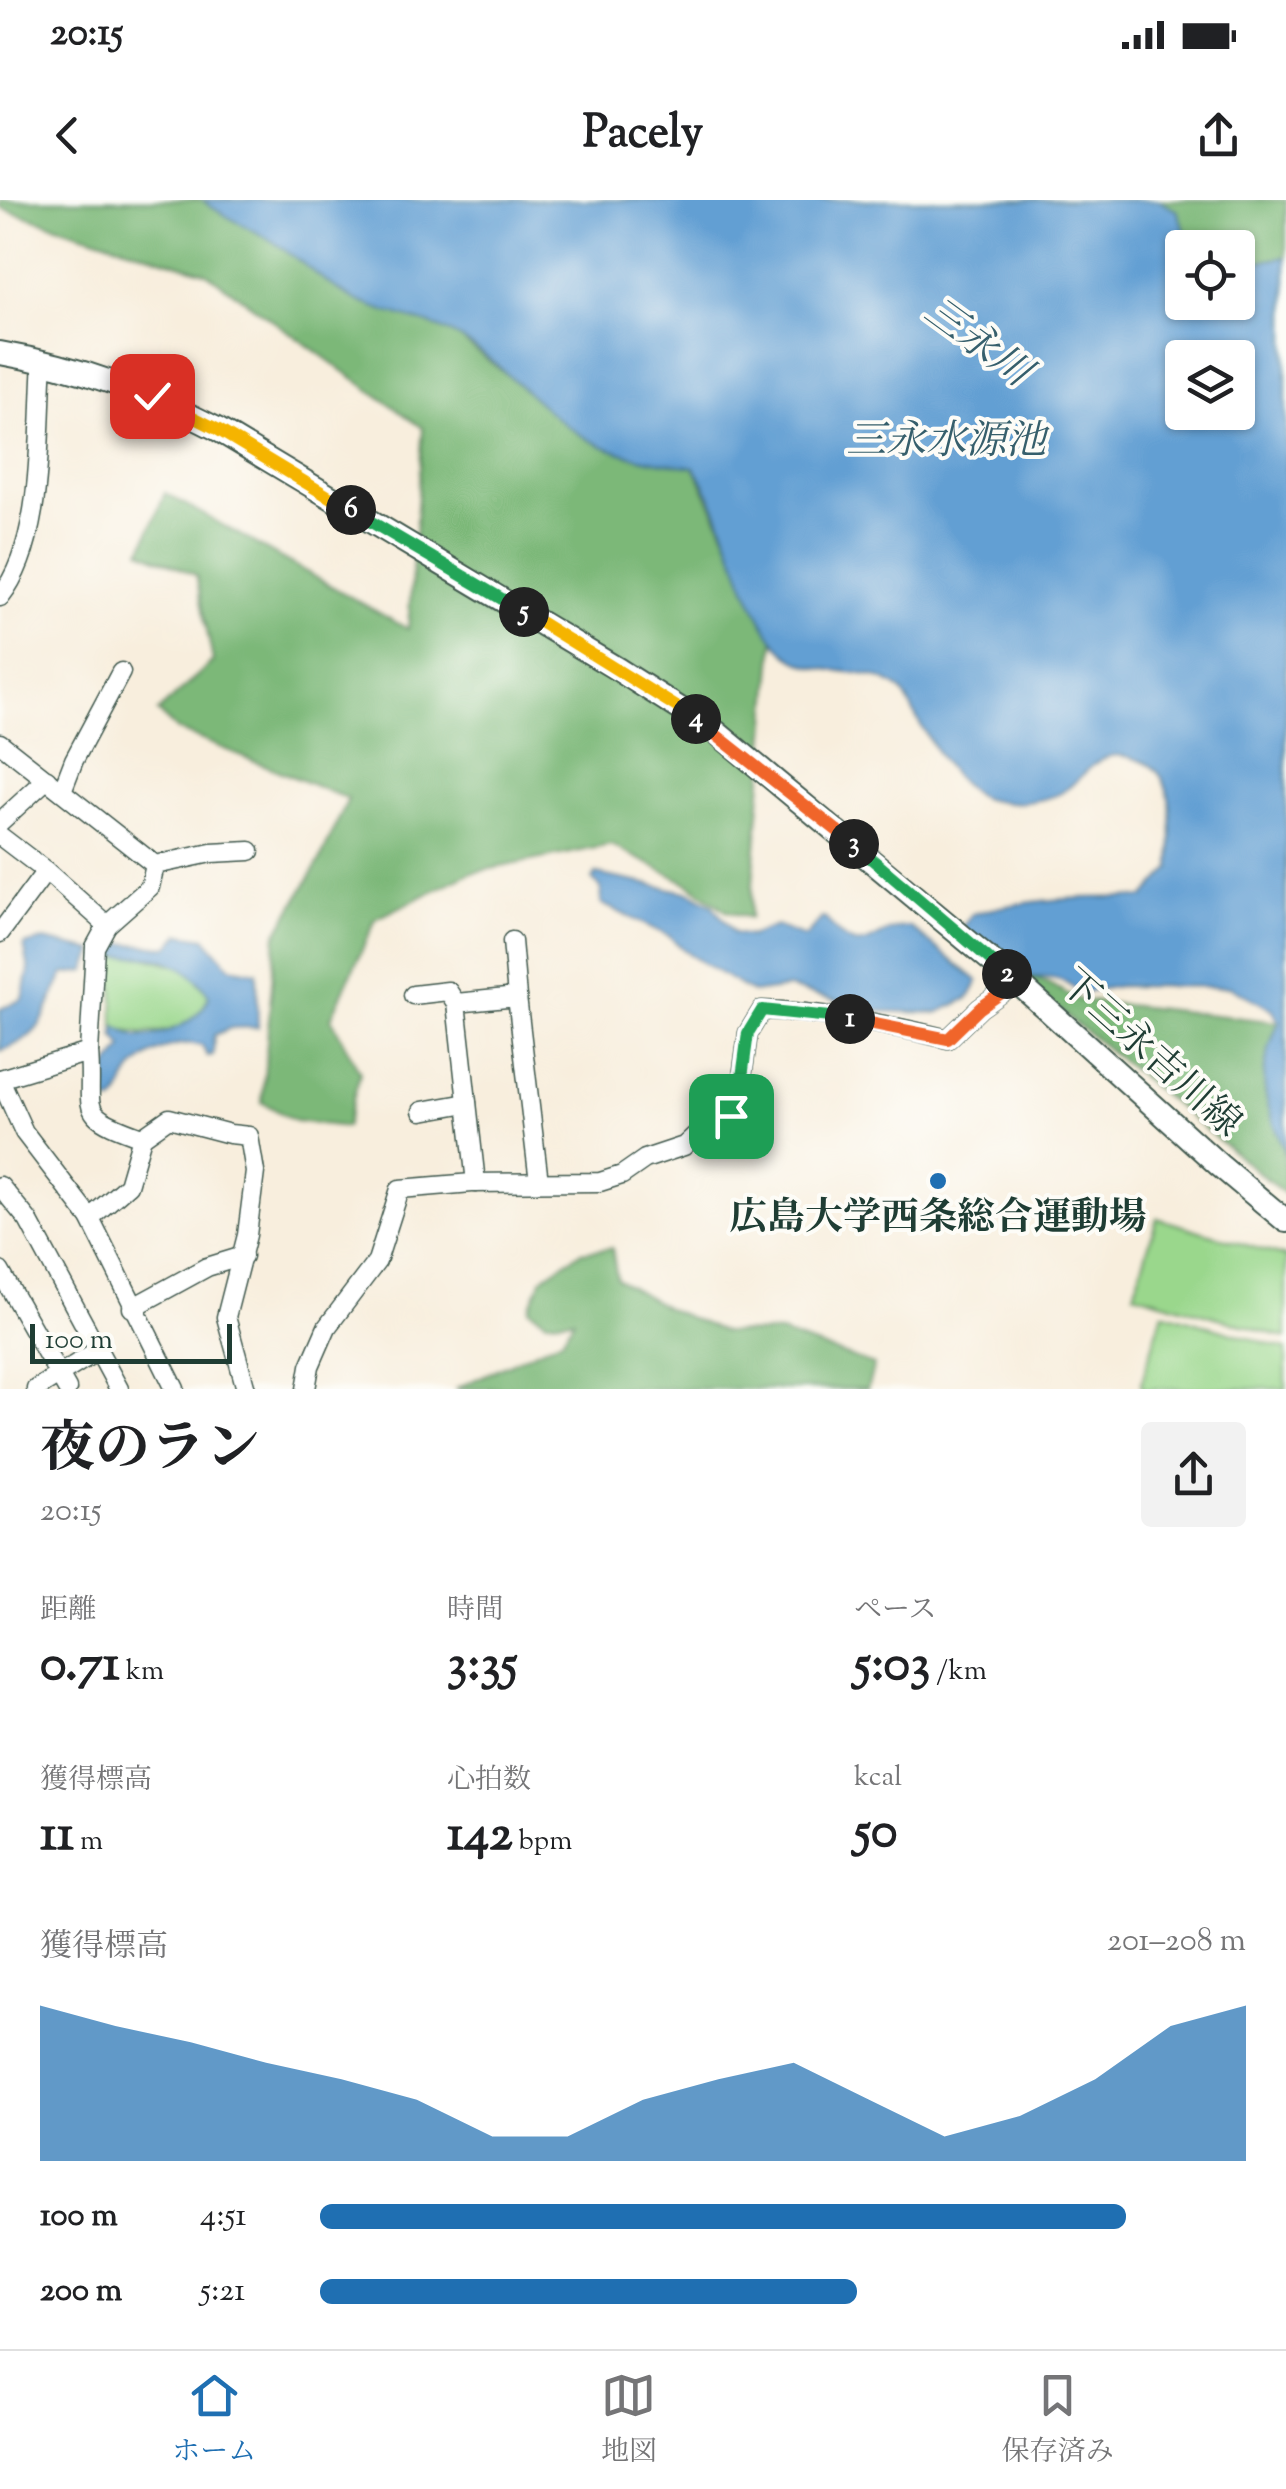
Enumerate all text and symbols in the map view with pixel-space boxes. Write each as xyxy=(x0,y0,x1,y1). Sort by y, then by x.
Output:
text: 20:15 xyxy=(50,8,123,62)
text: Pacely xyxy=(583,103,703,168)
icon: back xyxy=(40,108,95,163)
icon: share xyxy=(1191,108,1246,163)
map controls xyxy=(1165,230,1255,430)
button: locate xyxy=(1165,230,1255,320)
water label: 三永川 xyxy=(911,286,1045,405)
button: layers xyxy=(1165,340,1255,430)
pin xyxy=(110,354,195,439)
icon: check xyxy=(125,369,180,424)
water label: 三永水源池 xyxy=(846,415,1050,472)
pin: 6 xyxy=(326,485,376,535)
text: 6 xyxy=(344,490,358,530)
pin: 5 xyxy=(499,587,549,637)
text: 5 xyxy=(519,592,529,632)
pin: 4 xyxy=(671,694,721,744)
text: 4 xyxy=(689,699,703,739)
pin: 3 xyxy=(829,819,879,869)
text: 3 xyxy=(848,824,860,864)
pin: 2 xyxy=(982,949,1032,999)
text: 2 xyxy=(1000,954,1014,994)
street label: 下三永吉川線 xyxy=(1046,959,1252,1151)
pin: 1 xyxy=(825,994,875,1044)
text: 1 xyxy=(845,999,855,1039)
pin xyxy=(689,1074,774,1159)
icon: arrive xyxy=(704,1089,759,1144)
marker: 広島大学西条総合運動場 xyxy=(927,1170,949,1192)
place label: 広島大学西条総合運動場 xyxy=(729,1193,1147,1247)
scale bar xyxy=(30,1319,232,1364)
text: 100 m xyxy=(45,1321,113,1361)
text: 夜のラン xyxy=(40,1412,260,1491)
button: share xyxy=(1141,1422,1246,1527)
text: 20:15 xyxy=(40,1489,102,1535)
text: 距離 xyxy=(40,1591,96,1631)
text: 時間 xyxy=(447,1591,503,1631)
text: ペース xyxy=(854,1591,937,1631)
text: 0.71 xyxy=(40,1631,120,1703)
text: 3:35 xyxy=(447,1631,518,1703)
text: 5:03 xyxy=(854,1631,930,1703)
text: km xyxy=(120,1652,164,1692)
text: /km xyxy=(930,1652,987,1692)
text: kcal xyxy=(854,1758,902,1798)
text: 獲得標高 xyxy=(40,1761,152,1801)
text: 心拍数 xyxy=(447,1761,531,1801)
text: 50 xyxy=(854,1798,898,1870)
text: 11 xyxy=(40,1801,74,1873)
text: 142 xyxy=(447,1801,513,1873)
text: m xyxy=(74,1822,103,1862)
text: bpm xyxy=(513,1822,572,1862)
text: 201–208 m xyxy=(1107,1919,1246,1965)
text: 獲得標高 xyxy=(40,1925,168,1971)
text: 100 m xyxy=(40,2194,118,2240)
text: 4:51 xyxy=(200,2194,246,2240)
text: 200 m xyxy=(40,2269,122,2315)
text: 5:21 xyxy=(200,2269,245,2315)
tab: ホーム xyxy=(172,2368,256,2473)
tab: 地図 xyxy=(601,2368,657,2473)
tab: 保存済み xyxy=(1002,2368,1114,2473)

